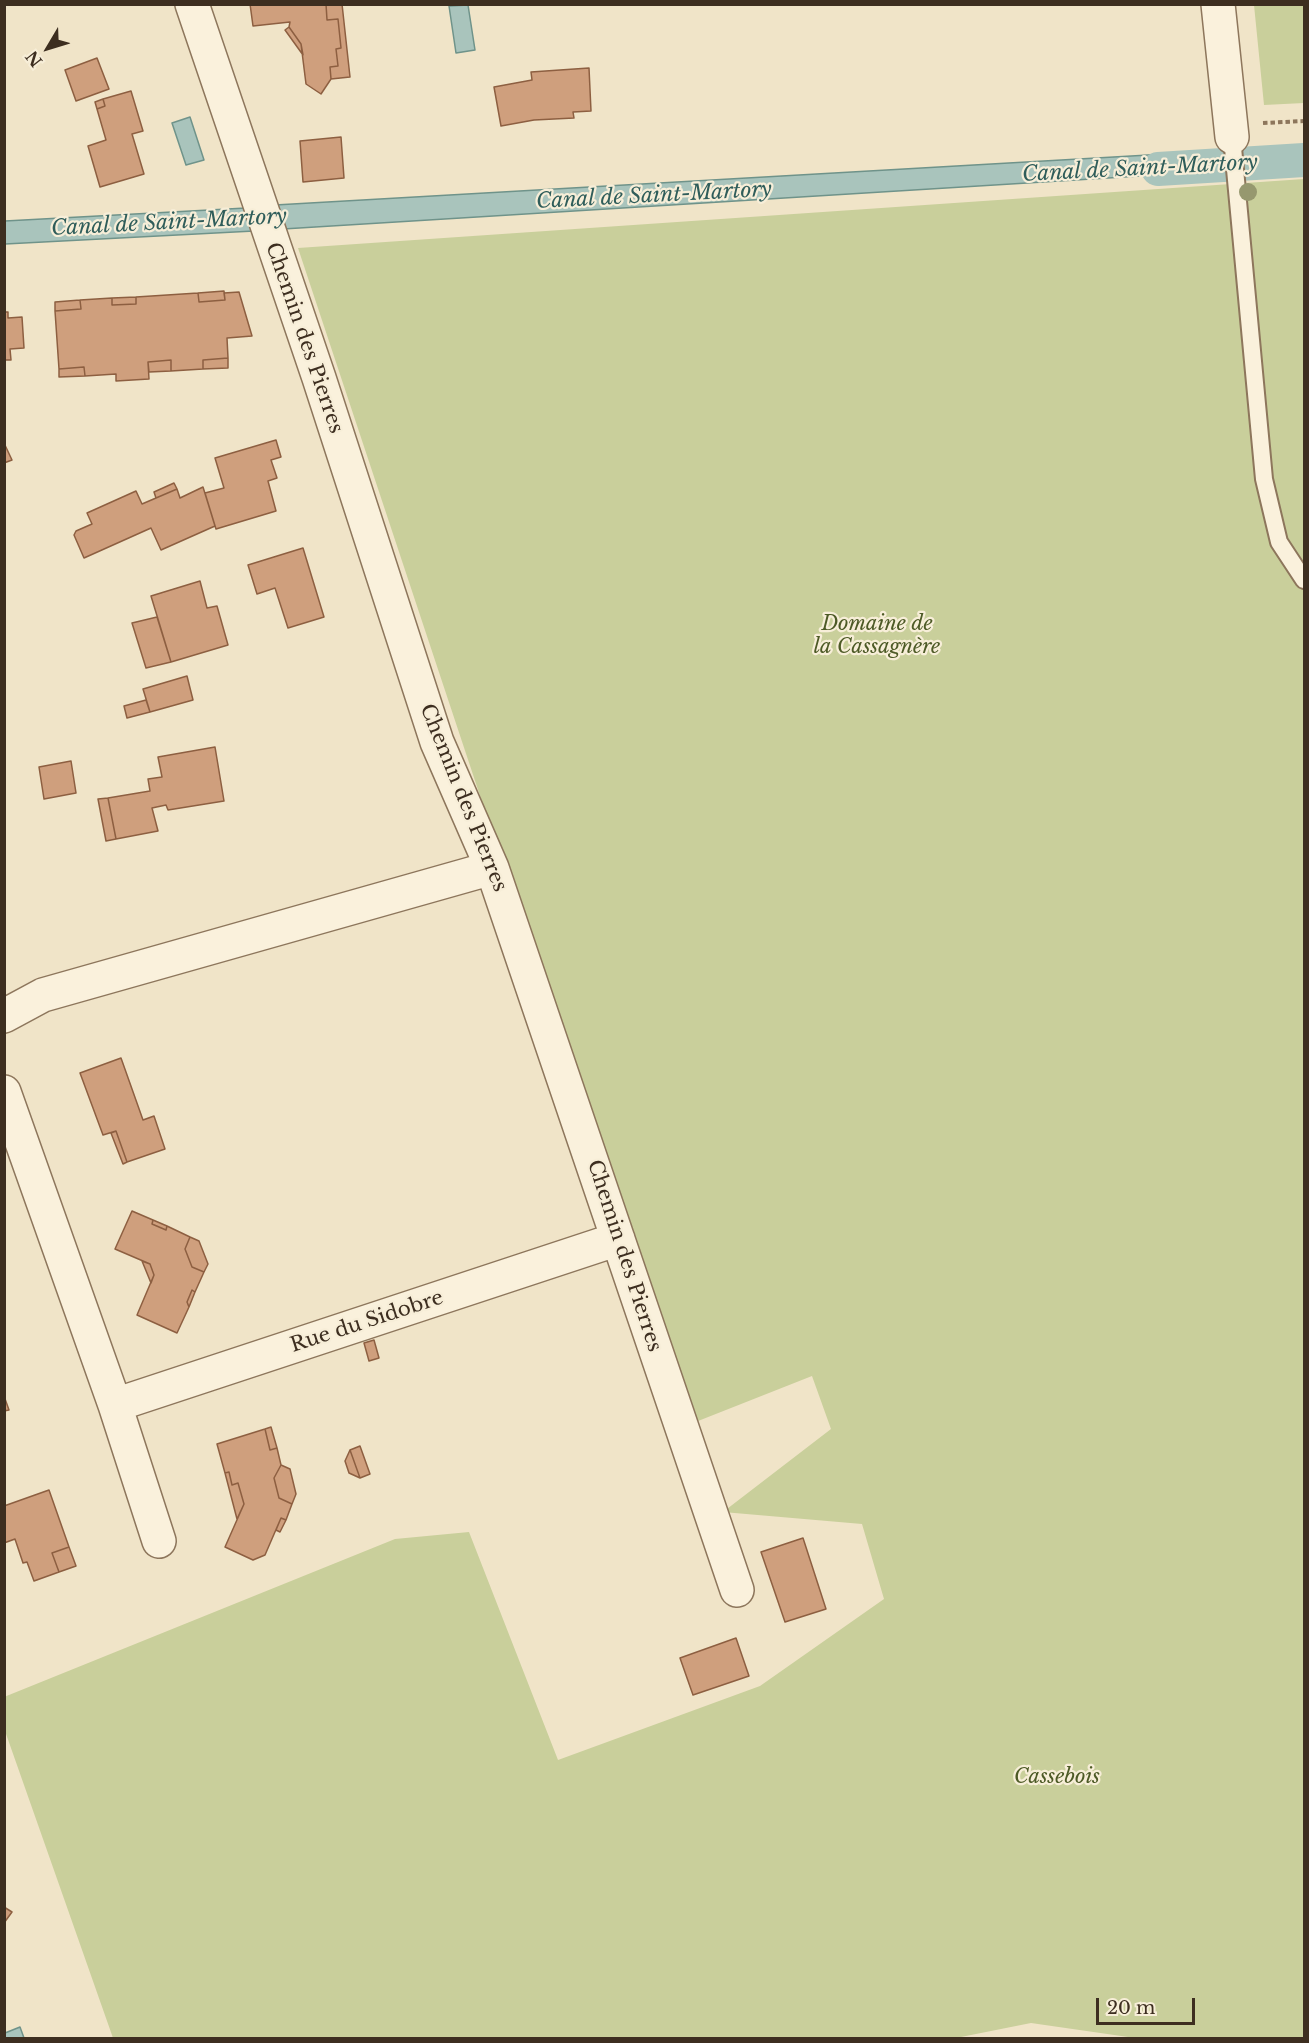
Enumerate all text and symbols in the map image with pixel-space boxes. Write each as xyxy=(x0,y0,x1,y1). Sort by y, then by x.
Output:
north arrow xyxy=(18,18,78,78)
text: N xyxy=(21,47,46,71)
water label: Canal de Saint-Martory xyxy=(1021,150,1259,188)
water label: Canal de Saint-Martory xyxy=(535,177,773,215)
water label: Canal de Saint-Martory xyxy=(50,204,288,242)
street label: Chemin des Pierres xyxy=(260,239,348,437)
park label: Domaine de la Cassagnère xyxy=(814,612,940,659)
street label: Chemin des Pierres xyxy=(414,701,512,895)
street label: Chemin des Pierres xyxy=(582,1157,666,1355)
street label: Rue du Sidobre xyxy=(288,1286,446,1358)
park label: Cassebois xyxy=(1014,1765,1100,1789)
scale bar xyxy=(1099,1986,1198,2024)
text: 20 m xyxy=(1107,1997,1155,2019)

